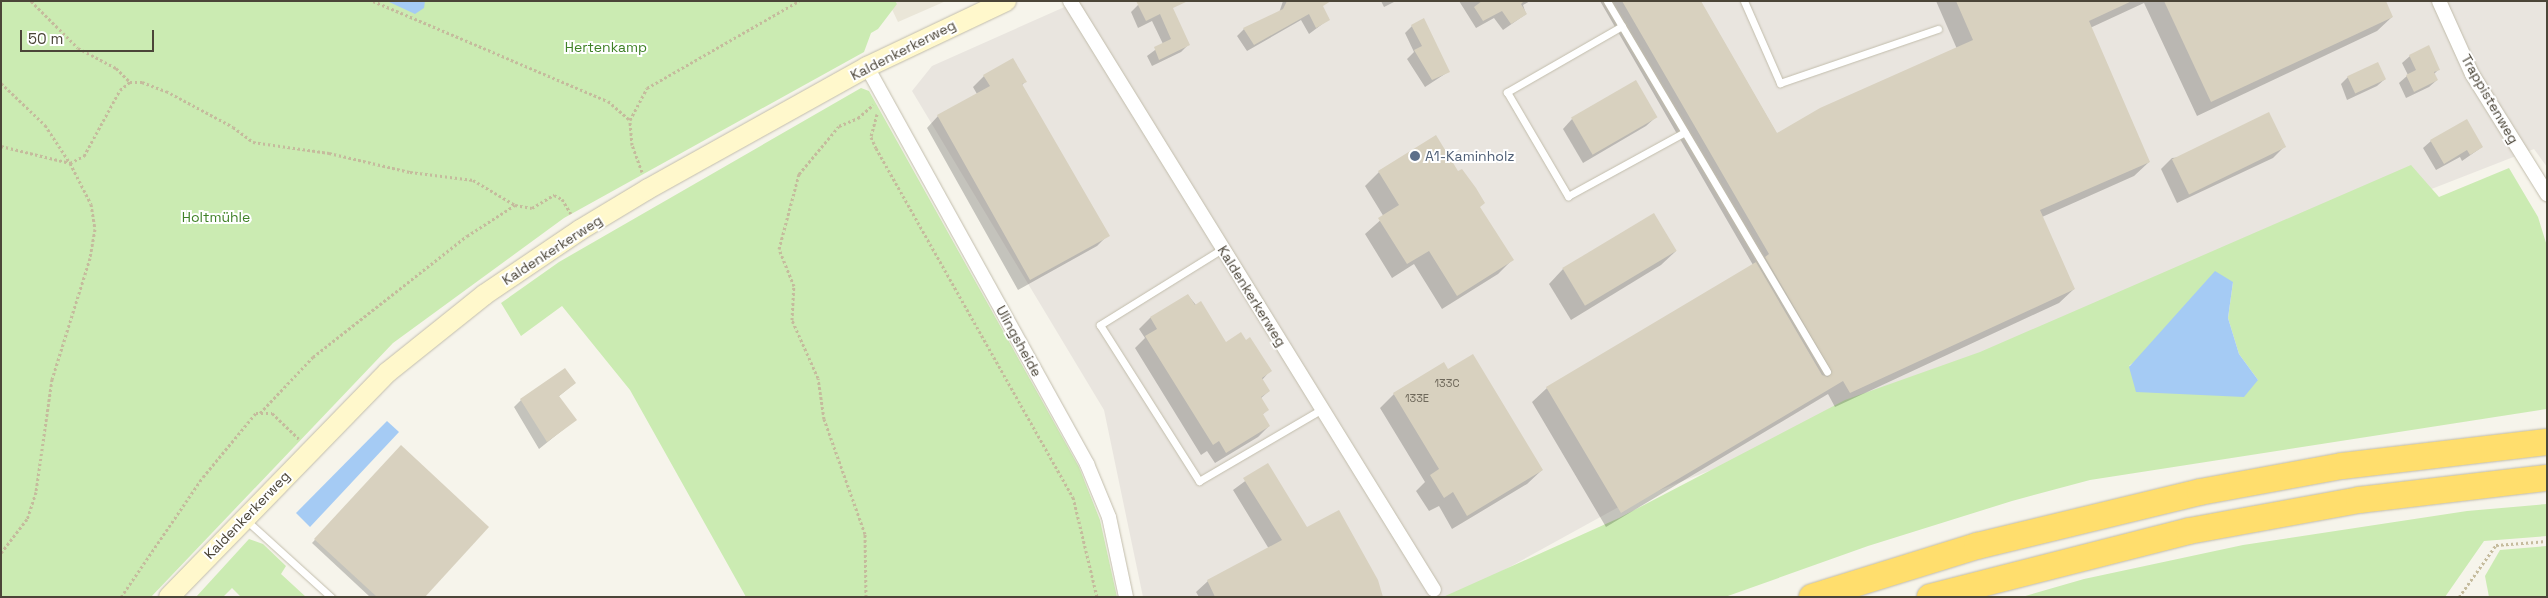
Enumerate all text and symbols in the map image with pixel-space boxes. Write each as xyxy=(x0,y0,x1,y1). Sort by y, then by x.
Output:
street label: Kaldenkerkerweg xyxy=(848,16,958,84)
scale bar xyxy=(22,20,156,52)
text: 50 m xyxy=(28,29,63,48)
park label: Hertenkamp xyxy=(565,39,647,55)
street label: Trappistenweg xyxy=(2458,51,2522,147)
place label: A1-Kaminholz xyxy=(1425,148,1515,164)
marker: A1-Kaminholz xyxy=(1409,150,1421,162)
park label: Holtmühle xyxy=(182,209,250,225)
street label: Kaldenkerkerweg xyxy=(499,211,605,289)
street label: Kaldenkerkerweg xyxy=(1214,242,1290,350)
street label: Ulingsheide xyxy=(993,302,1045,380)
house number: 133C xyxy=(1435,376,1459,390)
house number: 133E xyxy=(1405,391,1429,405)
street label: Kaldenkerkerweg xyxy=(201,468,293,562)

